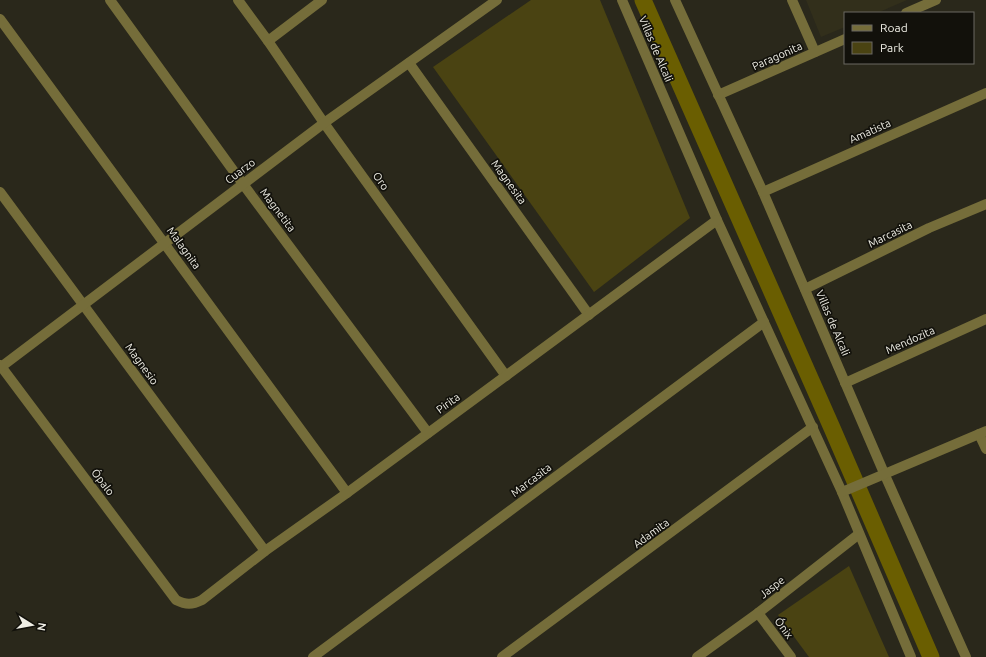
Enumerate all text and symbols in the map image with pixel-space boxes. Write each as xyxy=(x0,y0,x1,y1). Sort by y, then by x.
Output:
legend xyxy=(844,12,974,64)
street label: Villas de Alcali xyxy=(637,14,675,84)
text: Road xyxy=(880,21,908,34)
street label: Paragonita xyxy=(750,40,804,72)
text: Park xyxy=(880,41,904,54)
street label: Amatista xyxy=(847,117,893,145)
street label: Cuarzo xyxy=(223,156,257,186)
street label: Magnesita xyxy=(489,158,529,206)
street label: Oro xyxy=(371,170,391,192)
street label: Magnetita xyxy=(258,186,298,234)
street label: Marcasita xyxy=(866,218,914,250)
street label: Malagnita xyxy=(165,225,203,271)
street label: Villas de Alcali xyxy=(814,288,852,358)
street label: Mendozita xyxy=(884,324,936,356)
street label: Magnesio xyxy=(123,341,161,387)
street label: Pirita xyxy=(434,390,462,416)
street label: Marcasita xyxy=(508,461,554,499)
street label: Ópalo xyxy=(89,466,118,498)
street label: Adamita xyxy=(631,516,671,550)
street label: Jaspe xyxy=(757,574,787,600)
north arrow xyxy=(12,605,52,645)
street label: Ónix xyxy=(772,615,797,641)
text: N xyxy=(35,622,48,632)

